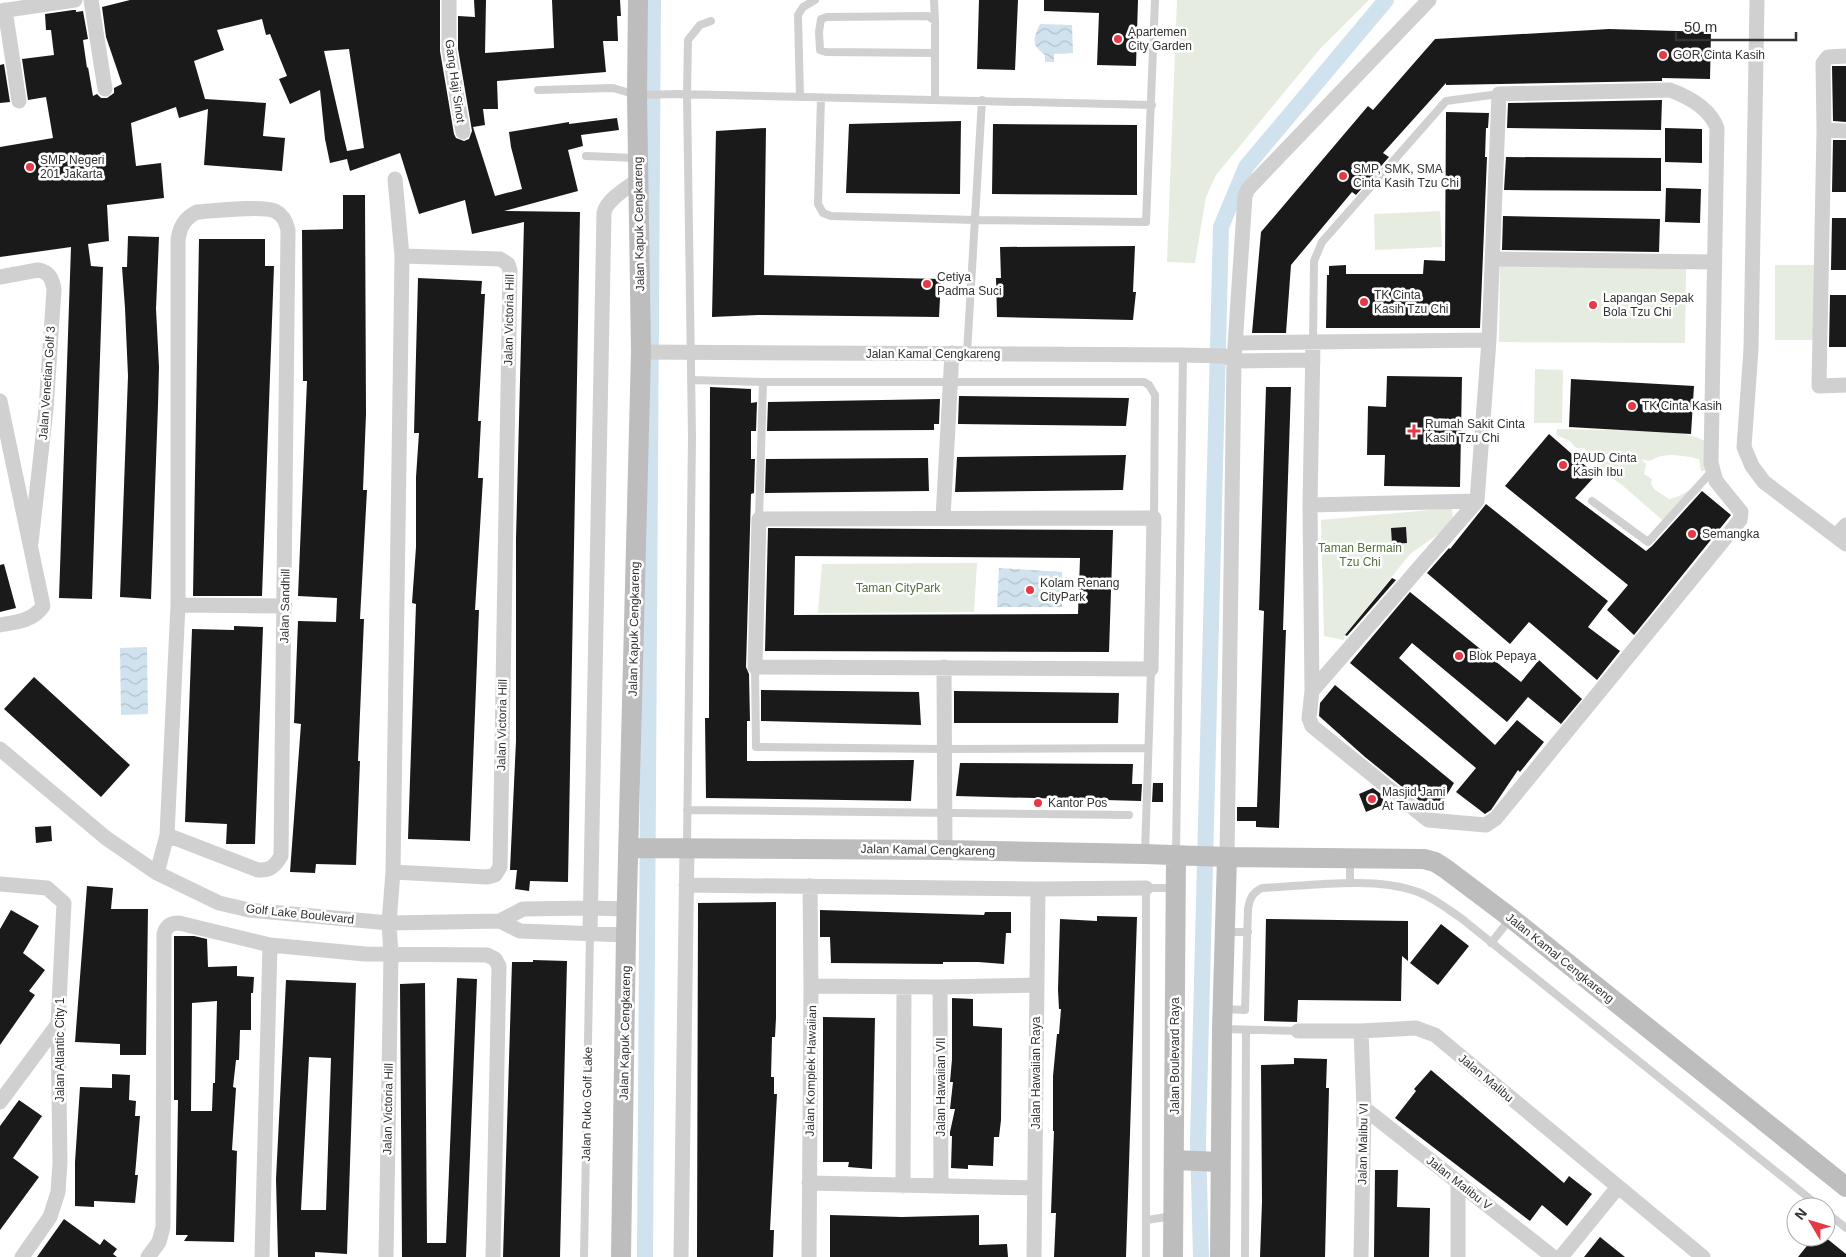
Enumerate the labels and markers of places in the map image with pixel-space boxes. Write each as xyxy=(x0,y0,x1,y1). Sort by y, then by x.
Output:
place label: Apartemen City Garden xyxy=(1128,25,1192,53)
marker: Apartemen City Garden xyxy=(1112,33,1124,45)
place label: GOR Cinta Kasih xyxy=(1673,48,1765,62)
marker: GOR Cinta Kasih xyxy=(1657,49,1669,61)
place label: SMP Negeri 201 Jakarta xyxy=(40,153,104,181)
marker: SMP Negeri 201 Jakarta xyxy=(24,161,36,173)
place label: SMP, SMK, SMA Cinta Kasih Tzu Chi xyxy=(1353,162,1459,190)
marker: SMP, SMK, SMA Cinta Kasih Tzu Chi xyxy=(1337,170,1349,182)
place label: Cetiya Padma Suci xyxy=(937,270,1002,298)
marker: Cetiya Padma Suci xyxy=(921,278,933,290)
place label: TK Cinta Kasih Tzu Chi xyxy=(1374,288,1448,316)
place label: Lapangan Sepak Bola Tzu Chi xyxy=(1603,291,1695,319)
marker: TK Cinta Kasih Tzu Chi xyxy=(1358,296,1370,308)
marker: Lapangan Sepak Bola Tzu Chi xyxy=(1587,299,1599,311)
place label: TK Cinta Kasih xyxy=(1642,399,1722,413)
marker: TK Cinta Kasih xyxy=(1626,400,1638,412)
place label: Rumah Sakit Cinta Kasih Tzu Chi xyxy=(1425,417,1525,445)
marker: Rumah Sakit Cinta Kasih Tzu Chi xyxy=(1407,424,1421,438)
place label: PAUD Cinta Kasih Ibu xyxy=(1573,451,1637,479)
marker: PAUD Cinta Kasih Ibu xyxy=(1557,459,1569,471)
place label: Semangka xyxy=(1702,527,1760,541)
marker: Semangka xyxy=(1686,528,1698,540)
place label: Kolam Renang CityPark xyxy=(1040,576,1119,604)
marker: Kolam Renang CityPark xyxy=(1024,584,1036,596)
place label: Blok Pepaya xyxy=(1469,649,1537,663)
marker: Blok Pepaya xyxy=(1453,650,1465,662)
place label: Masjid Jami At Tawadud xyxy=(1382,785,1445,813)
marker: Masjid Jami At Tawadud xyxy=(1366,793,1378,805)
place label: Kantor Pos xyxy=(1048,796,1107,810)
marker: Kantor Pos xyxy=(1032,797,1044,809)

